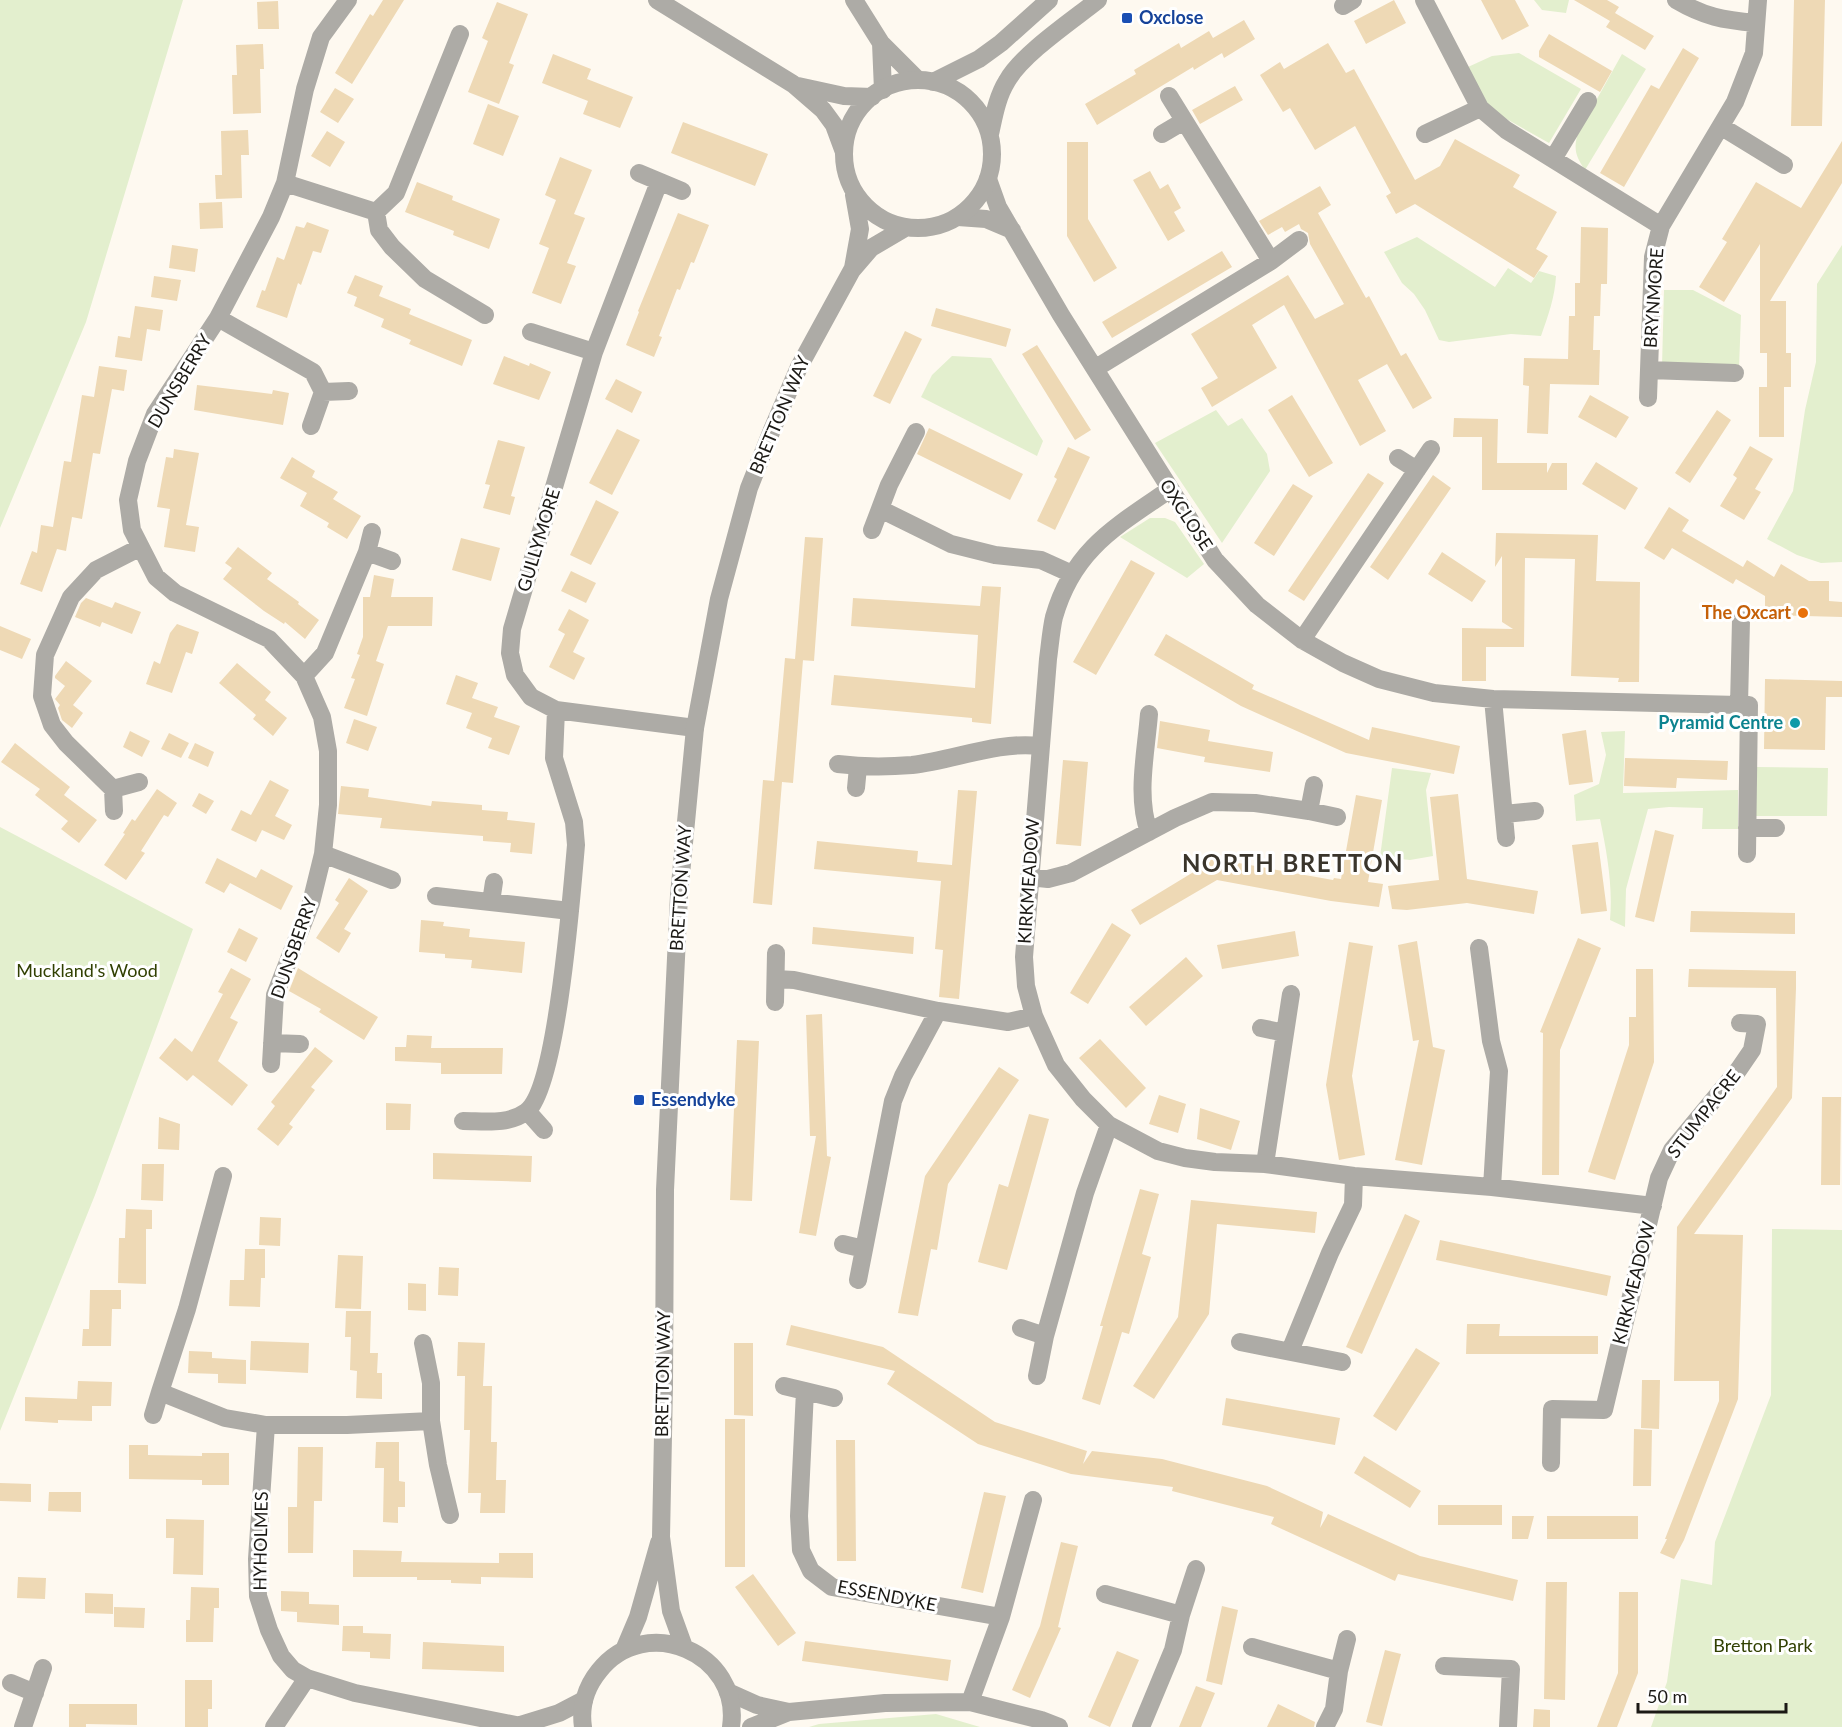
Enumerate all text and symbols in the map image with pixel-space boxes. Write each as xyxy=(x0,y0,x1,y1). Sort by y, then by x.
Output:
place label: Oxclose xyxy=(1139,6,1204,28)
marker: Oxclose xyxy=(1120,11,1134,25)
street label: BRYNMORE xyxy=(1639,247,1667,349)
street label: DUNSBERRY xyxy=(142,329,216,431)
street label: BRETTON WAY xyxy=(744,351,814,477)
street label: OXCLOSE xyxy=(1156,475,1218,554)
street label: GULLYMORE xyxy=(512,485,564,594)
place label: The Oxcart xyxy=(1702,601,1791,623)
marker: The Oxcart xyxy=(1796,606,1810,620)
place label: Pyramid Centre xyxy=(1658,711,1783,733)
marker: Pyramid Centre xyxy=(1788,716,1802,730)
street label: KIRKMEADOW xyxy=(1013,817,1043,945)
street label: BRETTON WAY xyxy=(665,823,695,952)
district label: NORTH BRETTON xyxy=(1182,848,1404,877)
street label: DUNSBERRY xyxy=(265,893,321,1001)
park label: Muckland's Wood xyxy=(16,959,158,981)
street label: STUMPACRE xyxy=(1662,1065,1744,1162)
place label: Essendyke xyxy=(651,1088,736,1110)
marker: Essendyke xyxy=(632,1093,646,1107)
street label: KIRKMEADOW xyxy=(1607,1219,1659,1347)
street label: BRETTON WAY xyxy=(650,1310,674,1437)
street label: HYHOLMES xyxy=(248,1491,272,1591)
street label: ESSENDYKE xyxy=(836,1575,939,1615)
park label: Bretton Park xyxy=(1713,1634,1814,1656)
scale bar xyxy=(1638,1676,1786,1714)
text: 50 m xyxy=(1647,1685,1687,1707)

